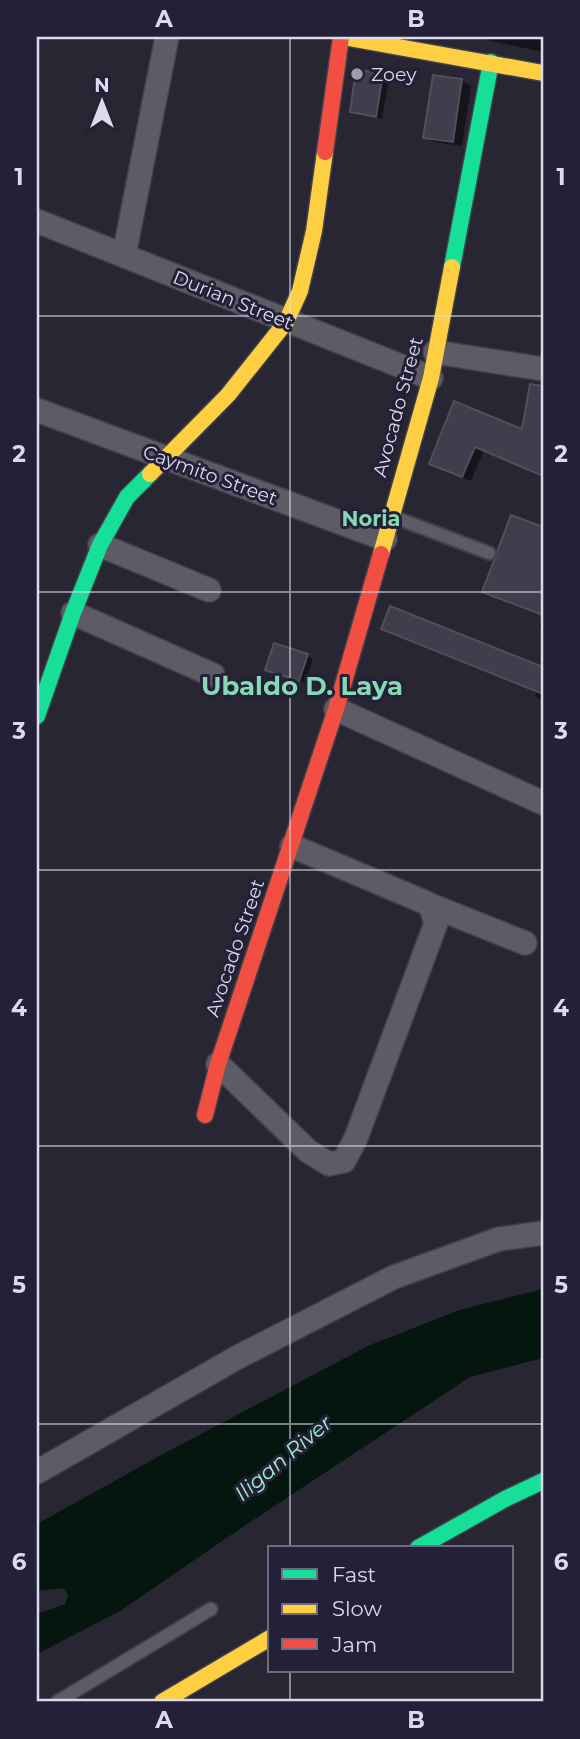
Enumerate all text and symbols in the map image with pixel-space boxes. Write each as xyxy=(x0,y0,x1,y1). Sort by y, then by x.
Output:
text: A xyxy=(154,5,173,33)
text: B xyxy=(407,5,425,33)
place label: Zoey xyxy=(371,63,417,86)
north arrow xyxy=(66,66,136,136)
marker: Zoey xyxy=(349,66,365,82)
text: N xyxy=(94,74,110,97)
text: 1 xyxy=(14,163,24,191)
text: 1 xyxy=(556,163,566,191)
street label: Durian Street xyxy=(170,265,297,335)
street label: Avocado Street xyxy=(368,334,428,480)
text: 2 xyxy=(12,440,26,468)
street label: Caymito Street xyxy=(140,440,281,510)
text: 2 xyxy=(554,440,568,468)
district label: Noria xyxy=(342,506,400,531)
district label: Ubaldo D. Laya xyxy=(201,670,403,702)
text: 3 xyxy=(11,717,26,745)
text: 3 xyxy=(553,717,568,745)
street label: Avocado Street xyxy=(201,876,269,1020)
text: 4 xyxy=(11,994,27,1022)
text: 4 xyxy=(553,994,569,1022)
text: 5 xyxy=(12,1271,26,1299)
text: 5 xyxy=(554,1271,568,1299)
water label: Iligan River xyxy=(229,1410,337,1506)
legend xyxy=(268,1546,514,1672)
text: 6 xyxy=(12,1548,27,1576)
text: 6 xyxy=(554,1548,569,1576)
text: Fast xyxy=(332,1562,376,1587)
text: Slow xyxy=(332,1596,382,1621)
text: Jam xyxy=(331,1632,377,1657)
text: A xyxy=(154,1706,173,1734)
text: B xyxy=(407,1706,425,1734)

